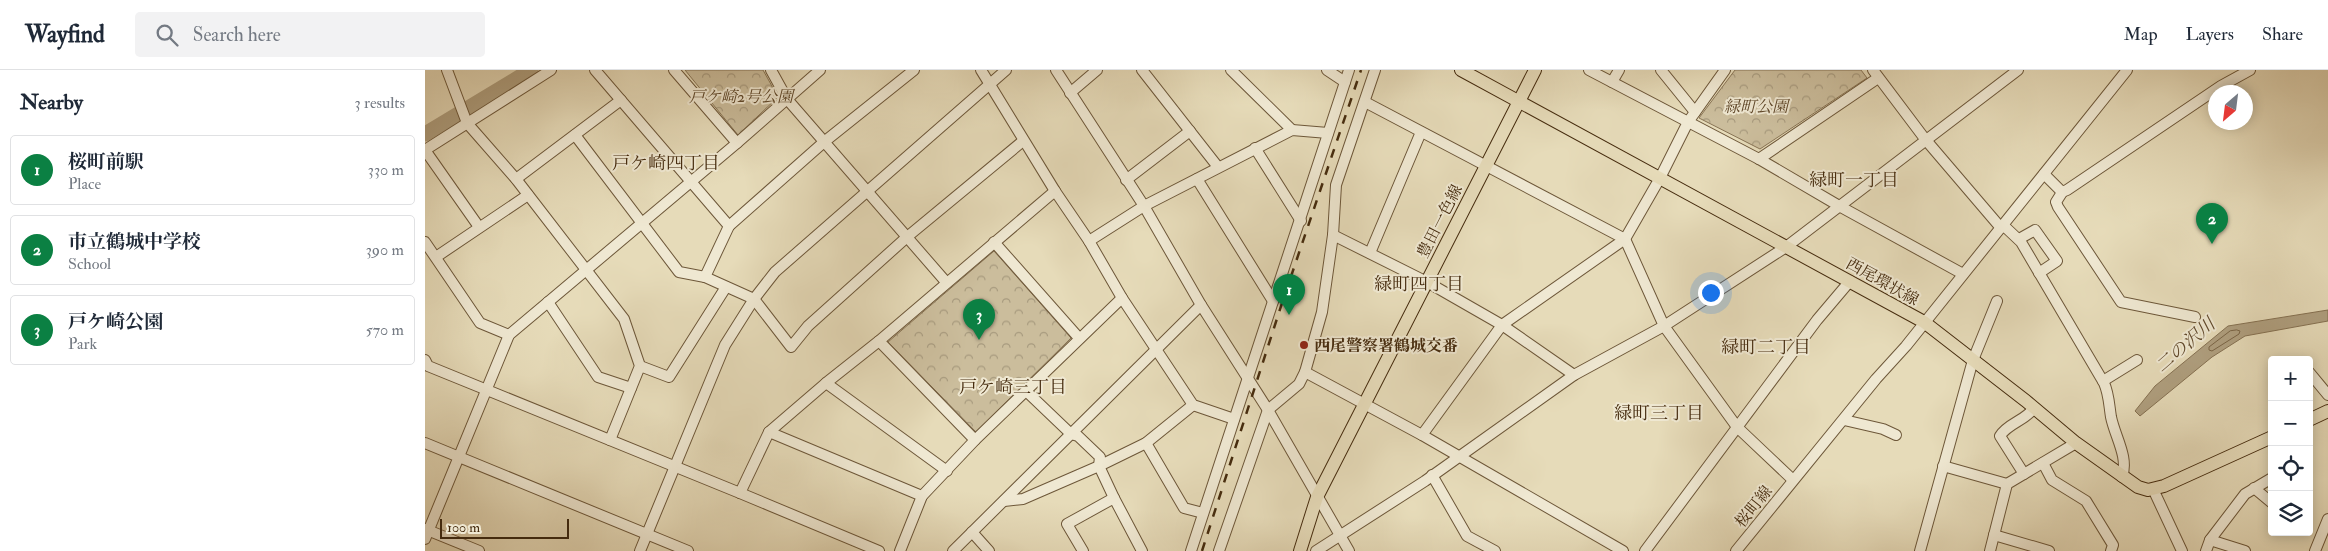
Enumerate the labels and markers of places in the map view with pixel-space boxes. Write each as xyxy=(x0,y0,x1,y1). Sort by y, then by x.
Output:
pin: 2 xyxy=(2196,203,2228,244)
pin: 1 xyxy=(1273,274,1305,315)
pin: 3 xyxy=(963,299,995,340)
place label: 西尾警察署鶴城交番 xyxy=(1314,336,1458,356)
marker: 西尾警察署鶴城交番 xyxy=(1298,339,1310,351)

